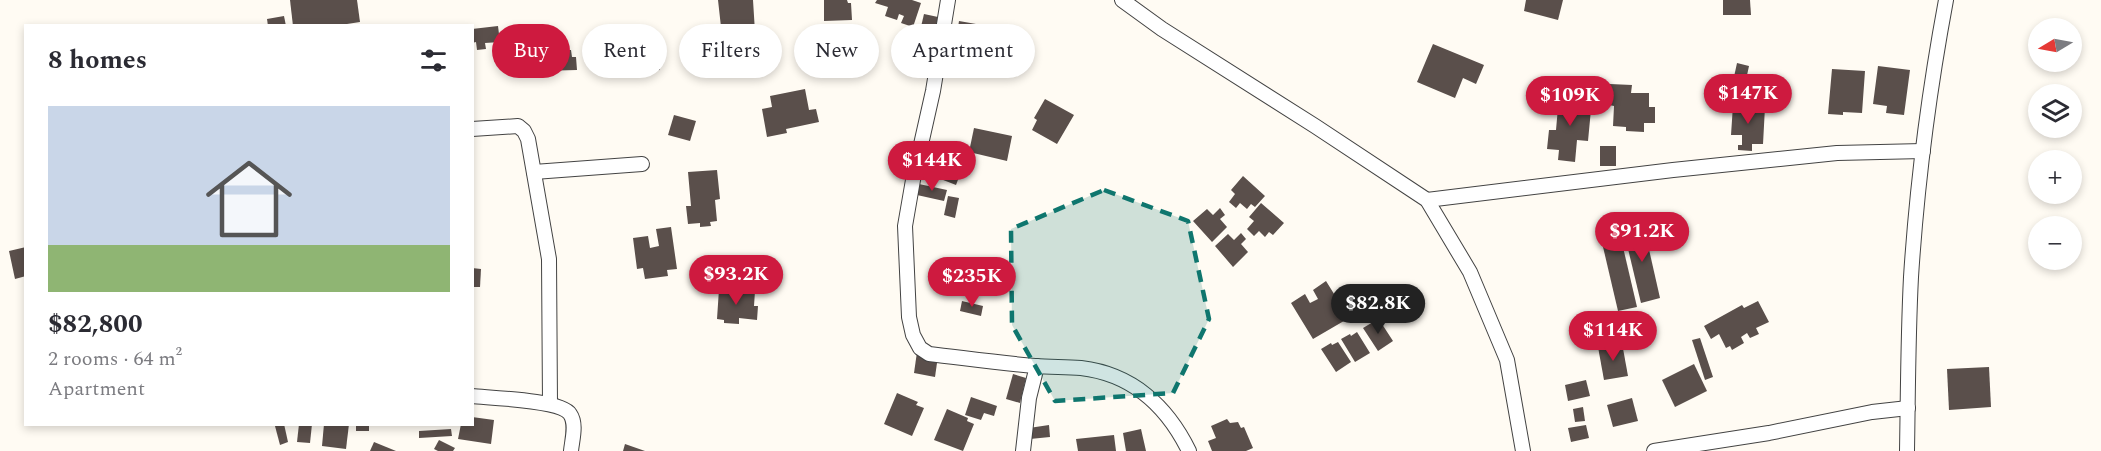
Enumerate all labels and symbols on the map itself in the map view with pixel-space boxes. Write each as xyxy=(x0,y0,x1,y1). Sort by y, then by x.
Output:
north arrow xyxy=(2028,18,2082,72)
pin: $147K xyxy=(1706,74,1790,125)
pin: $109K xyxy=(1528,76,1612,127)
pin: $144K xyxy=(890,141,974,192)
pin: $91.2K xyxy=(1593,212,1691,263)
pin: $93.2K xyxy=(687,255,785,306)
pin: $235K xyxy=(930,257,1014,308)
pin: $82.8K xyxy=(1329,284,1427,335)
pin: $114K xyxy=(1571,311,1655,362)

